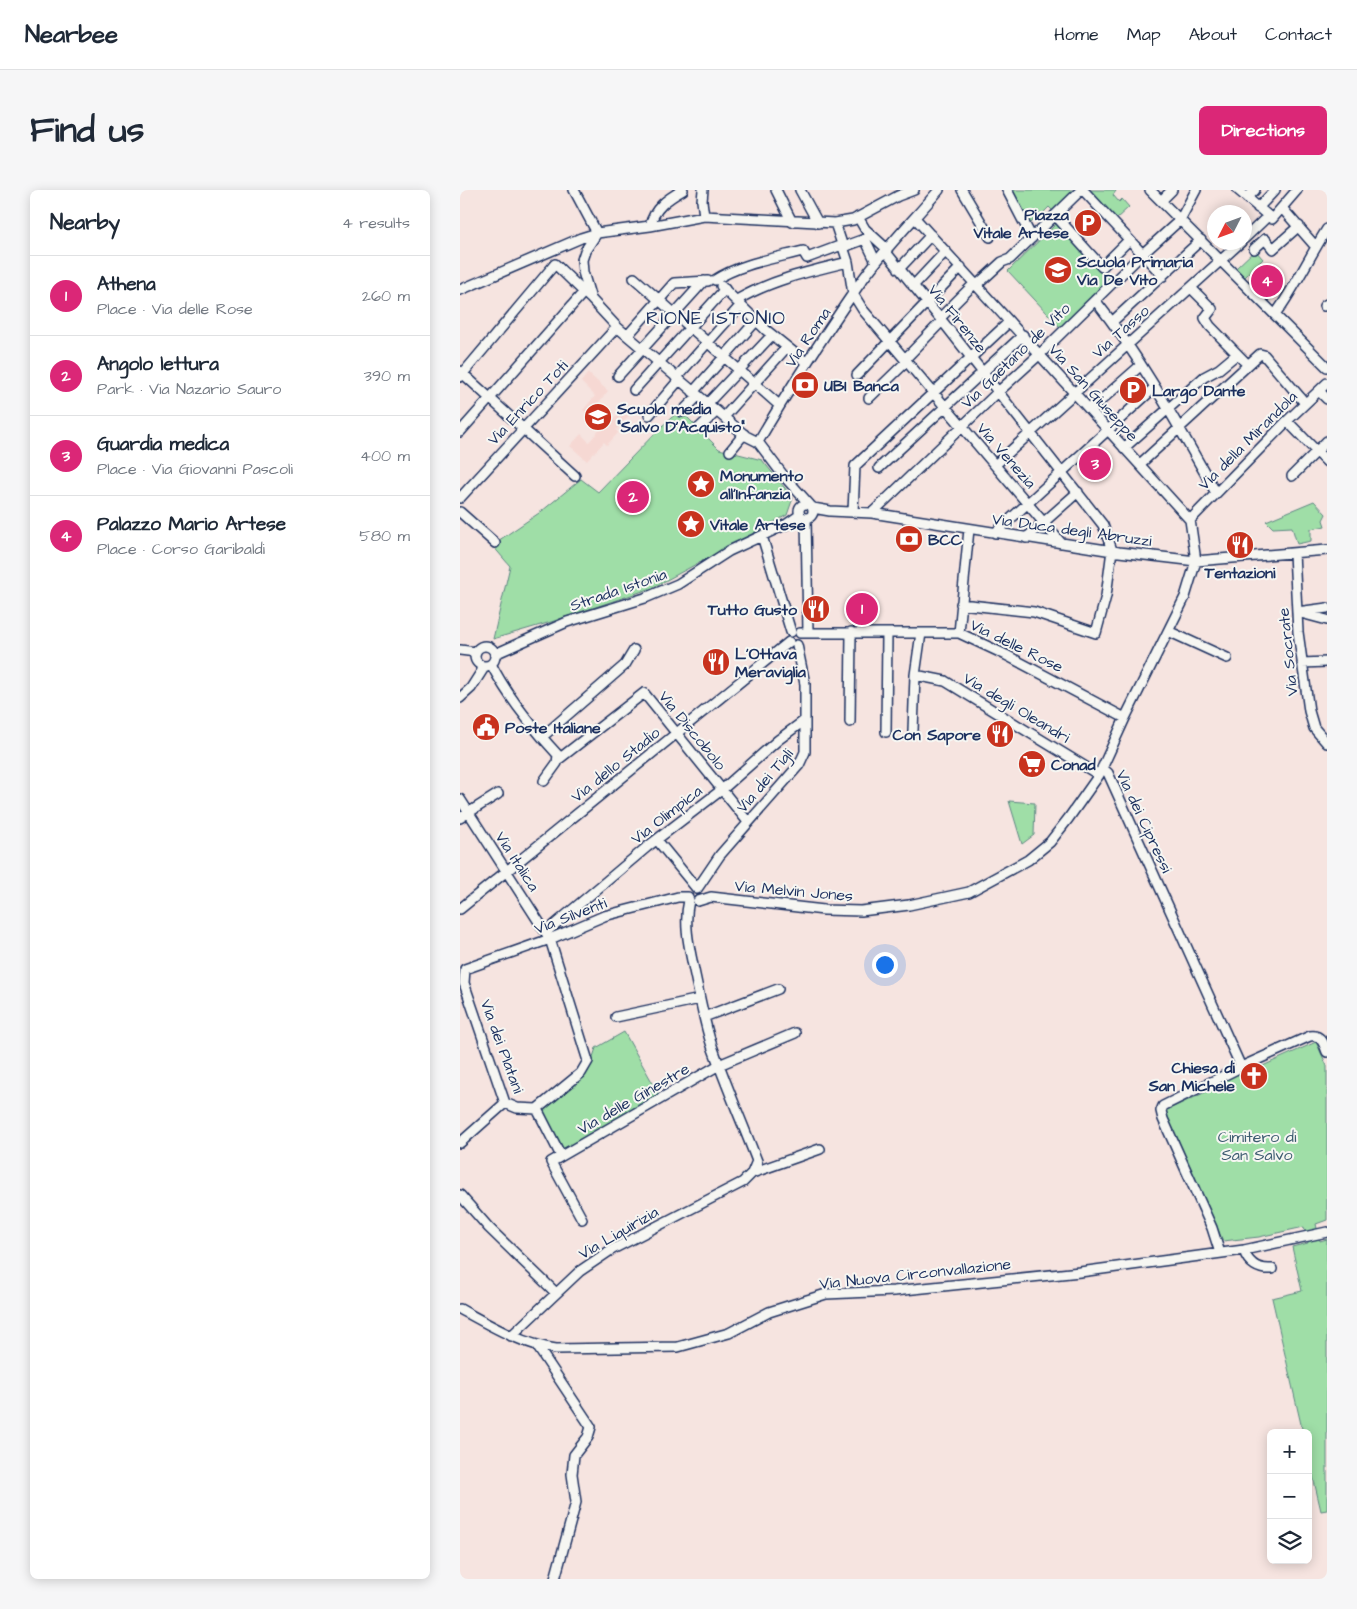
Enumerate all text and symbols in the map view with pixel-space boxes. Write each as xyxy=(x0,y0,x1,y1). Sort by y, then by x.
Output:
text: Nearbee xyxy=(25,18,118,52)
text: Home xyxy=(1054,22,1099,47)
text: Map xyxy=(1127,22,1161,47)
text: About xyxy=(1189,22,1237,47)
text: Contact xyxy=(1265,22,1332,47)
text: Find us xyxy=(30,106,144,155)
button: Directions xyxy=(1199,106,1327,155)
place label: Piazza Vitale Artese xyxy=(972,204,1070,244)
north arrow xyxy=(1207,205,1252,250)
text: Nearby xyxy=(50,208,120,237)
parking icon: Piazza Vitale Artese xyxy=(1073,208,1103,238)
text: 4 results xyxy=(342,212,410,234)
place label: Scuola Primaria Via De Vito xyxy=(1076,251,1194,291)
school or university icon: Scuola Primaria Via De Vito xyxy=(1043,255,1073,285)
pin: 4 xyxy=(1251,262,1283,300)
text: Athena xyxy=(97,271,156,298)
street label: Via Firenze xyxy=(923,280,992,358)
text: 1 xyxy=(65,285,67,307)
text: 260 m xyxy=(362,285,410,307)
text: Place · Via delle Rose xyxy=(97,298,253,320)
street label: Via Gaetano de Vito xyxy=(956,298,1075,414)
street label: Via Tasso xyxy=(1087,300,1154,363)
street label: Via Roma xyxy=(780,303,836,372)
district label: RIONE ISTONIO xyxy=(646,305,786,332)
street label: Via San Giuseppe xyxy=(1043,339,1143,447)
text: Angolo lettura xyxy=(97,351,219,378)
street label: Via Enrico Toti xyxy=(482,355,573,450)
text: 2 xyxy=(61,365,71,387)
text: 390 m xyxy=(364,365,410,387)
bank icon: UBI Banca xyxy=(790,370,820,400)
place label: UBI Banca xyxy=(824,375,900,397)
parking icon: Largo Dante xyxy=(1118,375,1148,405)
text: Park · Via Nazario Sauro xyxy=(97,378,281,400)
place label: Largo Dante xyxy=(1152,380,1246,404)
street label: Via della Mirandola xyxy=(1193,386,1302,495)
place label: Scuola media "Salvo D'Acquisto" xyxy=(616,398,745,438)
school or university icon: Scuola media "Salvo D'Acquisto" xyxy=(583,402,613,432)
street label: Via Venezia xyxy=(971,418,1041,493)
text: Guardia medica xyxy=(97,431,229,458)
text: 3 xyxy=(62,445,70,467)
text: 400 m xyxy=(360,445,410,467)
pin: 3 xyxy=(1079,445,1111,483)
text: Place · Via Giovanni Pascoli xyxy=(97,458,293,480)
place label: Monumento all'Infanzia xyxy=(719,465,804,505)
place icon: Monumento all'Infanzia xyxy=(686,469,716,499)
pin: 2 xyxy=(617,478,649,516)
street label: Via Duca degli Abruzzi xyxy=(990,508,1154,553)
place icon: Vitale Artese xyxy=(676,509,706,539)
text: Palazzo Mario Artese xyxy=(97,511,286,538)
place label: Vitale Artese xyxy=(709,514,806,536)
bank icon: BCC xyxy=(894,524,924,554)
text: 4 xyxy=(61,525,71,547)
text: 580 m xyxy=(359,525,410,547)
place label: BCC xyxy=(928,529,963,551)
restaurant icon: Tentazioni xyxy=(1225,530,1255,560)
text: Place · Corso Garibaldi xyxy=(97,538,265,560)
place label: Tentazioni xyxy=(1204,562,1276,584)
street label: Strada Istonia xyxy=(567,563,670,617)
pin: 1 xyxy=(846,590,878,628)
restaurant icon: Tutto Gusto xyxy=(801,594,831,624)
place label: Tutto Gusto xyxy=(707,599,798,621)
street label: Via Socrate xyxy=(1272,606,1304,697)
street label: Via delle Rose xyxy=(966,614,1067,678)
place label: L'Ottava Meraviglia xyxy=(735,643,807,685)
restaurant icon: L'Ottava Meraviglia xyxy=(701,647,731,677)
street label: Via degli Oleandri xyxy=(958,667,1074,750)
street label: Via Discobolo xyxy=(653,686,731,775)
public building icon: Poste Italiane xyxy=(471,712,501,742)
place label: Poste Italiane xyxy=(505,717,601,739)
restaurant icon: Con Sapore xyxy=(985,719,1015,749)
street label: Via dello Stadio xyxy=(566,722,665,808)
place label: Con Sapore xyxy=(892,724,981,746)
street label: Via dei Tigli xyxy=(731,743,799,818)
supermarket icon: Conad xyxy=(1017,749,1047,779)
place label: Conad xyxy=(1051,754,1096,776)
street label: Via dei Cipressi xyxy=(1111,766,1178,877)
street label: Via Olimpica xyxy=(626,780,707,850)
street label: Via Italica xyxy=(490,827,545,896)
street label: Via Melvin Jones xyxy=(734,875,854,907)
street label: Via Silventi xyxy=(531,892,610,940)
your location xyxy=(872,952,898,978)
street label: Via dei Platani xyxy=(475,996,529,1097)
place label: Chiesa di San Michele xyxy=(1148,1057,1236,1097)
street label: Via delle Ginestre xyxy=(573,1058,694,1140)
church icon: Chiesa di San Michele xyxy=(1239,1061,1269,1091)
park label: Cimitero di San Salvo xyxy=(1218,1126,1297,1166)
street label: Via Liquirizia xyxy=(574,1201,663,1265)
street label: Via Nuova Circonvallazione xyxy=(818,1253,1012,1295)
map controls xyxy=(1267,1429,1312,1564)
button: + xyxy=(1267,1429,1312,1474)
button: − xyxy=(1267,1474,1312,1519)
button: layers xyxy=(1267,1519,1312,1564)

